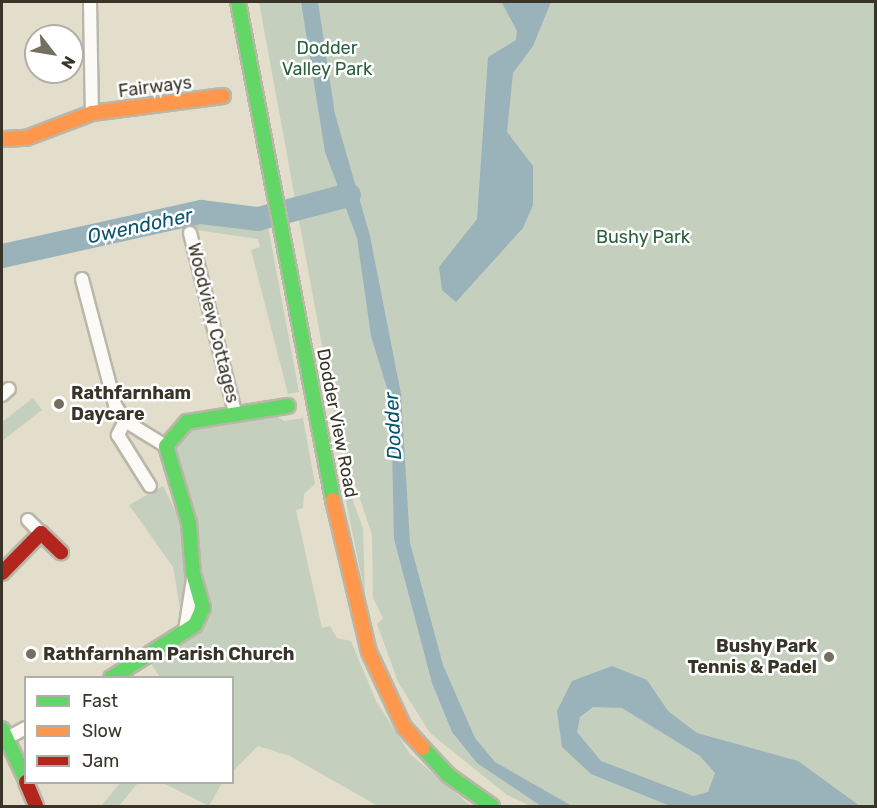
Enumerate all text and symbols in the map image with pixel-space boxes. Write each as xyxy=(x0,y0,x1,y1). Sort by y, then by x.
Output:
north arrow xyxy=(24,24,84,84)
park label: Dodder Valley Park xyxy=(282,38,372,80)
text: N xyxy=(57,53,79,72)
street label: Fairways xyxy=(117,72,193,102)
water label: Owendoher xyxy=(85,203,195,249)
park label: Bushy Park xyxy=(596,226,690,248)
street label: Woodview Cottages xyxy=(183,240,243,406)
street label: Dodder View Road xyxy=(312,346,362,500)
place label: Rathfarnham Daycare xyxy=(71,383,191,426)
water label: Dodder xyxy=(379,392,407,460)
marker: Rathfarnham Daycare xyxy=(52,397,66,411)
place label: Bushy Park Tennis & Padel xyxy=(688,636,817,678)
place label: Rathfarnham Parish Church xyxy=(43,643,294,665)
marker: Rathfarnham Parish Church xyxy=(24,647,38,661)
marker: Bushy Park Tennis & Padel xyxy=(822,650,836,664)
legend xyxy=(24,676,234,784)
text: Fast xyxy=(82,690,118,712)
text: Slow xyxy=(82,720,122,742)
text: Jam xyxy=(82,750,119,772)

